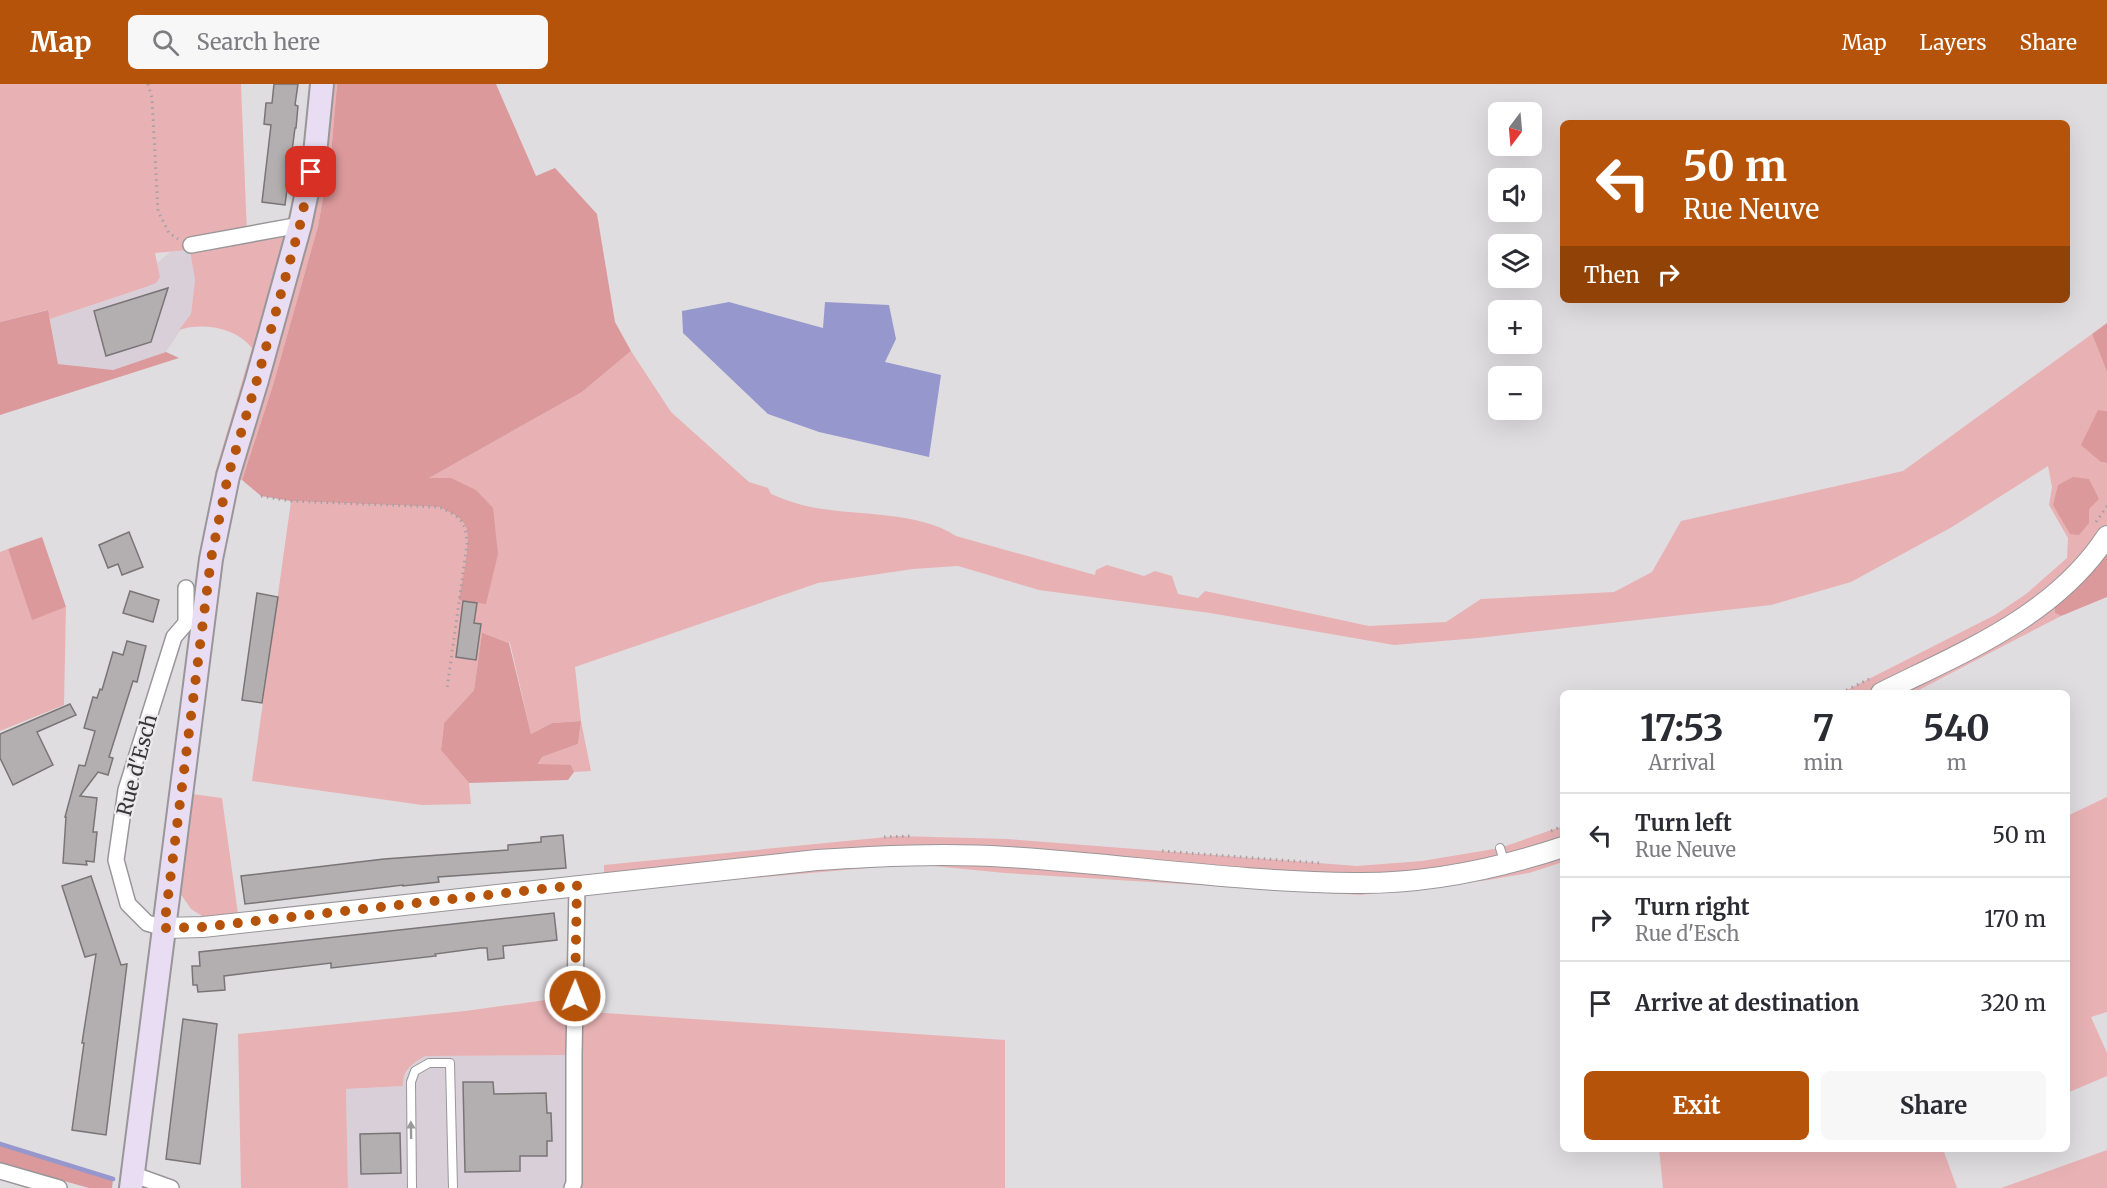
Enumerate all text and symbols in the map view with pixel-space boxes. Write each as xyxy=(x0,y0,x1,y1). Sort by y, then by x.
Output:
search box xyxy=(128,15,548,69)
text: Map xyxy=(30,24,92,60)
icon: search xyxy=(149,26,182,59)
text: Search here xyxy=(197,28,320,56)
text: Map xyxy=(1842,29,1887,56)
text: Layers xyxy=(1920,29,1987,56)
text: Share xyxy=(2020,29,2077,56)
north arrow xyxy=(1488,102,1542,156)
map controls xyxy=(1488,102,1542,420)
text: 50 m xyxy=(1683,140,1787,192)
icon: left xyxy=(1584,144,1662,222)
pin xyxy=(285,146,336,197)
icon: arrive xyxy=(294,155,327,188)
button: sound xyxy=(1488,168,1542,222)
text: Rue Neuve xyxy=(1683,192,1819,226)
button: layers xyxy=(1488,234,1542,288)
icon: right xyxy=(1652,258,1685,291)
text: Then xyxy=(1584,261,1640,289)
button: + xyxy=(1488,300,1542,354)
button: − xyxy=(1488,366,1542,420)
text: 17:53 xyxy=(1640,706,1724,751)
text: 7 xyxy=(1813,706,1834,751)
text: 540 xyxy=(1923,706,1990,751)
street label: Rue d'Esch xyxy=(111,711,162,819)
text: Arrival xyxy=(1648,750,1715,775)
text: min xyxy=(1804,750,1843,775)
text: m xyxy=(1947,750,1967,775)
text: Turn left xyxy=(1635,809,1732,837)
icon: left xyxy=(1584,819,1617,852)
text: 50 m xyxy=(1992,821,2046,849)
text: Rue Neuve xyxy=(1635,837,1736,862)
text: Turn right xyxy=(1635,893,1749,921)
icon: right xyxy=(1584,903,1617,936)
text: 170 m xyxy=(1984,905,2046,933)
text: Rue d'Esch xyxy=(1635,921,1740,946)
position arrow xyxy=(543,964,607,1028)
icon: arrive xyxy=(1584,987,1617,1020)
text: Arrive at destination xyxy=(1635,989,1859,1017)
text: 320 m xyxy=(1980,989,2046,1017)
button: Exit xyxy=(1584,1071,1809,1140)
button: Share xyxy=(1821,1071,2046,1140)
one-way arrow xyxy=(407,1120,416,1139)

